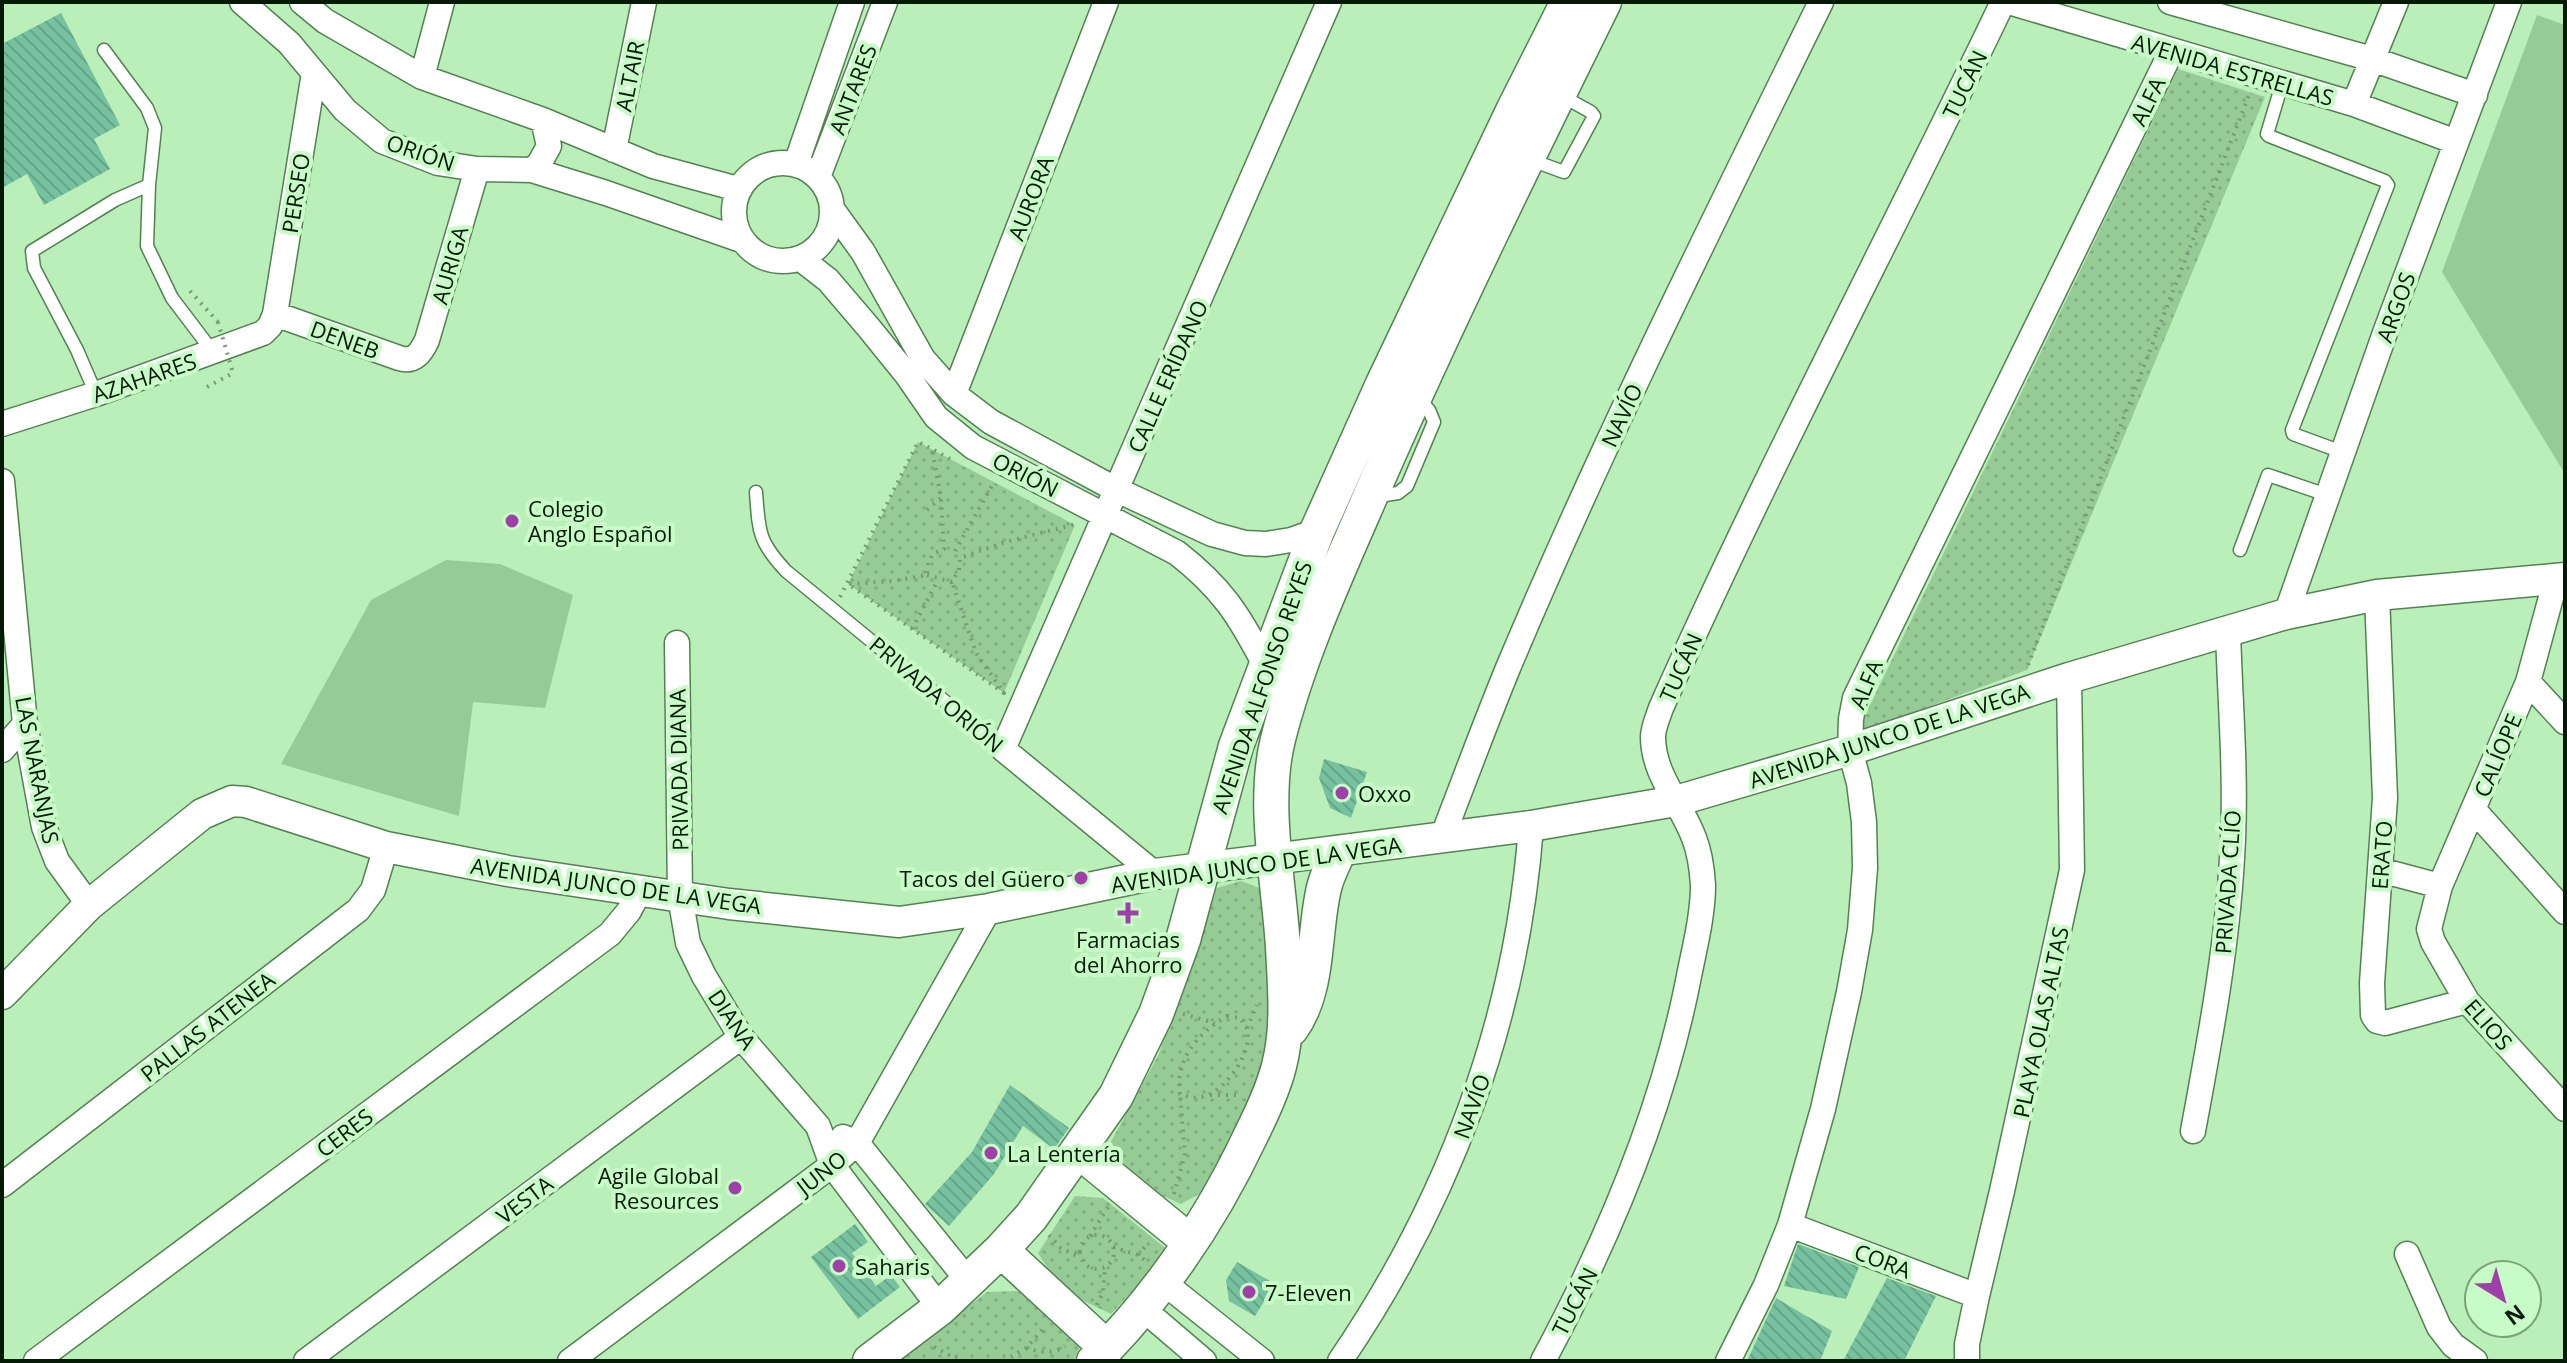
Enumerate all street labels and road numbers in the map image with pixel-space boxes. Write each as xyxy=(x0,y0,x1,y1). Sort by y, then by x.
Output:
street label: AVENIDA ESTRELLAS xyxy=(2129,26,2337,112)
street label: ALTAIR xyxy=(607,38,651,114)
street label: ANTARES xyxy=(821,40,883,138)
street label: TUCÁN xyxy=(1935,45,1993,123)
street label: ALFA xyxy=(2122,72,2172,130)
street label: ORIÓN xyxy=(383,126,459,178)
street label: PERSEO xyxy=(274,151,316,235)
street label: AURORA xyxy=(1000,151,1060,245)
street label: AURIGA xyxy=(424,223,474,307)
street label: ARGOS xyxy=(2368,268,2422,346)
street label: CALLE ERÍDANO xyxy=(1120,295,1214,457)
street label: DENEB xyxy=(306,313,384,365)
street label: AZAHARES xyxy=(88,345,200,409)
street label: NAVÍO xyxy=(1593,378,1649,452)
street label: ORIÓN xyxy=(988,445,1064,503)
street label: AVENIDA ALFONSO REYES xyxy=(1204,557,1318,817)
street label: TUCÁN xyxy=(1652,628,1708,706)
street label: PRIVADA ORIÓN xyxy=(864,629,1010,759)
street label: ALFA xyxy=(1841,655,1889,713)
street label: AVENIDA JUNCO DE LA VEGA xyxy=(1745,675,2033,795)
street label: PRIVADA DIANA xyxy=(662,689,694,851)
street label: LAS NARANJAS xyxy=(9,694,67,846)
street label: CALÍOPE xyxy=(2466,709,2528,801)
street label: PRIVADA CLÍO xyxy=(2207,809,2247,955)
street label: ERATO xyxy=(2364,820,2398,890)
street label: AVENIDA JUNCO DE LA VEGA xyxy=(1109,829,1403,899)
street label: AVENIDA JUNCO DE LA VEGA xyxy=(469,850,763,920)
street label: PLAYA OLAS ALTAS xyxy=(2005,924,2075,1120)
street label: PALLAS ATENEA xyxy=(134,964,280,1088)
street label: DIANA xyxy=(702,983,764,1055)
street label: ELIOS xyxy=(2458,992,2520,1056)
street label: NAVÍO xyxy=(1445,1069,1497,1143)
street label: CERES xyxy=(309,1101,379,1163)
street label: JUNO xyxy=(788,1143,852,1202)
street label: VESTA xyxy=(490,1168,558,1230)
street label: CORA xyxy=(1850,1236,1916,1285)
street label: TUCÁN xyxy=(1544,1262,1604,1340)

